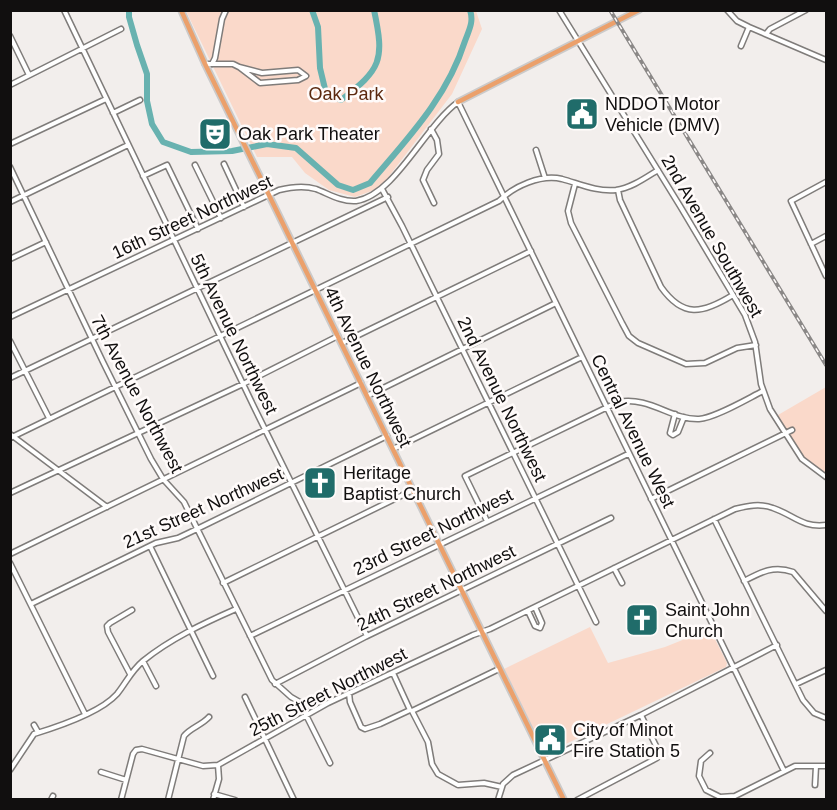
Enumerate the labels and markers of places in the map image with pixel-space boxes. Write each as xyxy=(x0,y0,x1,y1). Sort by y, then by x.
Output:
place label: NDDOT Motor Vehicle (DMV) xyxy=(605,94,720,135)
public building icon: NDDOT Motor Vehicle (DMV) xyxy=(564,96,600,132)
theatre icon: Oak Park Theater xyxy=(197,116,233,152)
place label: Oak Park Theater xyxy=(238,124,380,144)
place label: Heritage Baptist Church xyxy=(343,463,461,504)
church icon: Heritage Baptist Church xyxy=(302,465,338,501)
place label: Saint John Church xyxy=(665,600,750,641)
church icon: Saint John Church xyxy=(624,602,660,638)
place label: City of Minot Fire Station 5 xyxy=(573,720,680,761)
public building icon: City of Minot Fire Station 5 xyxy=(532,722,568,758)

